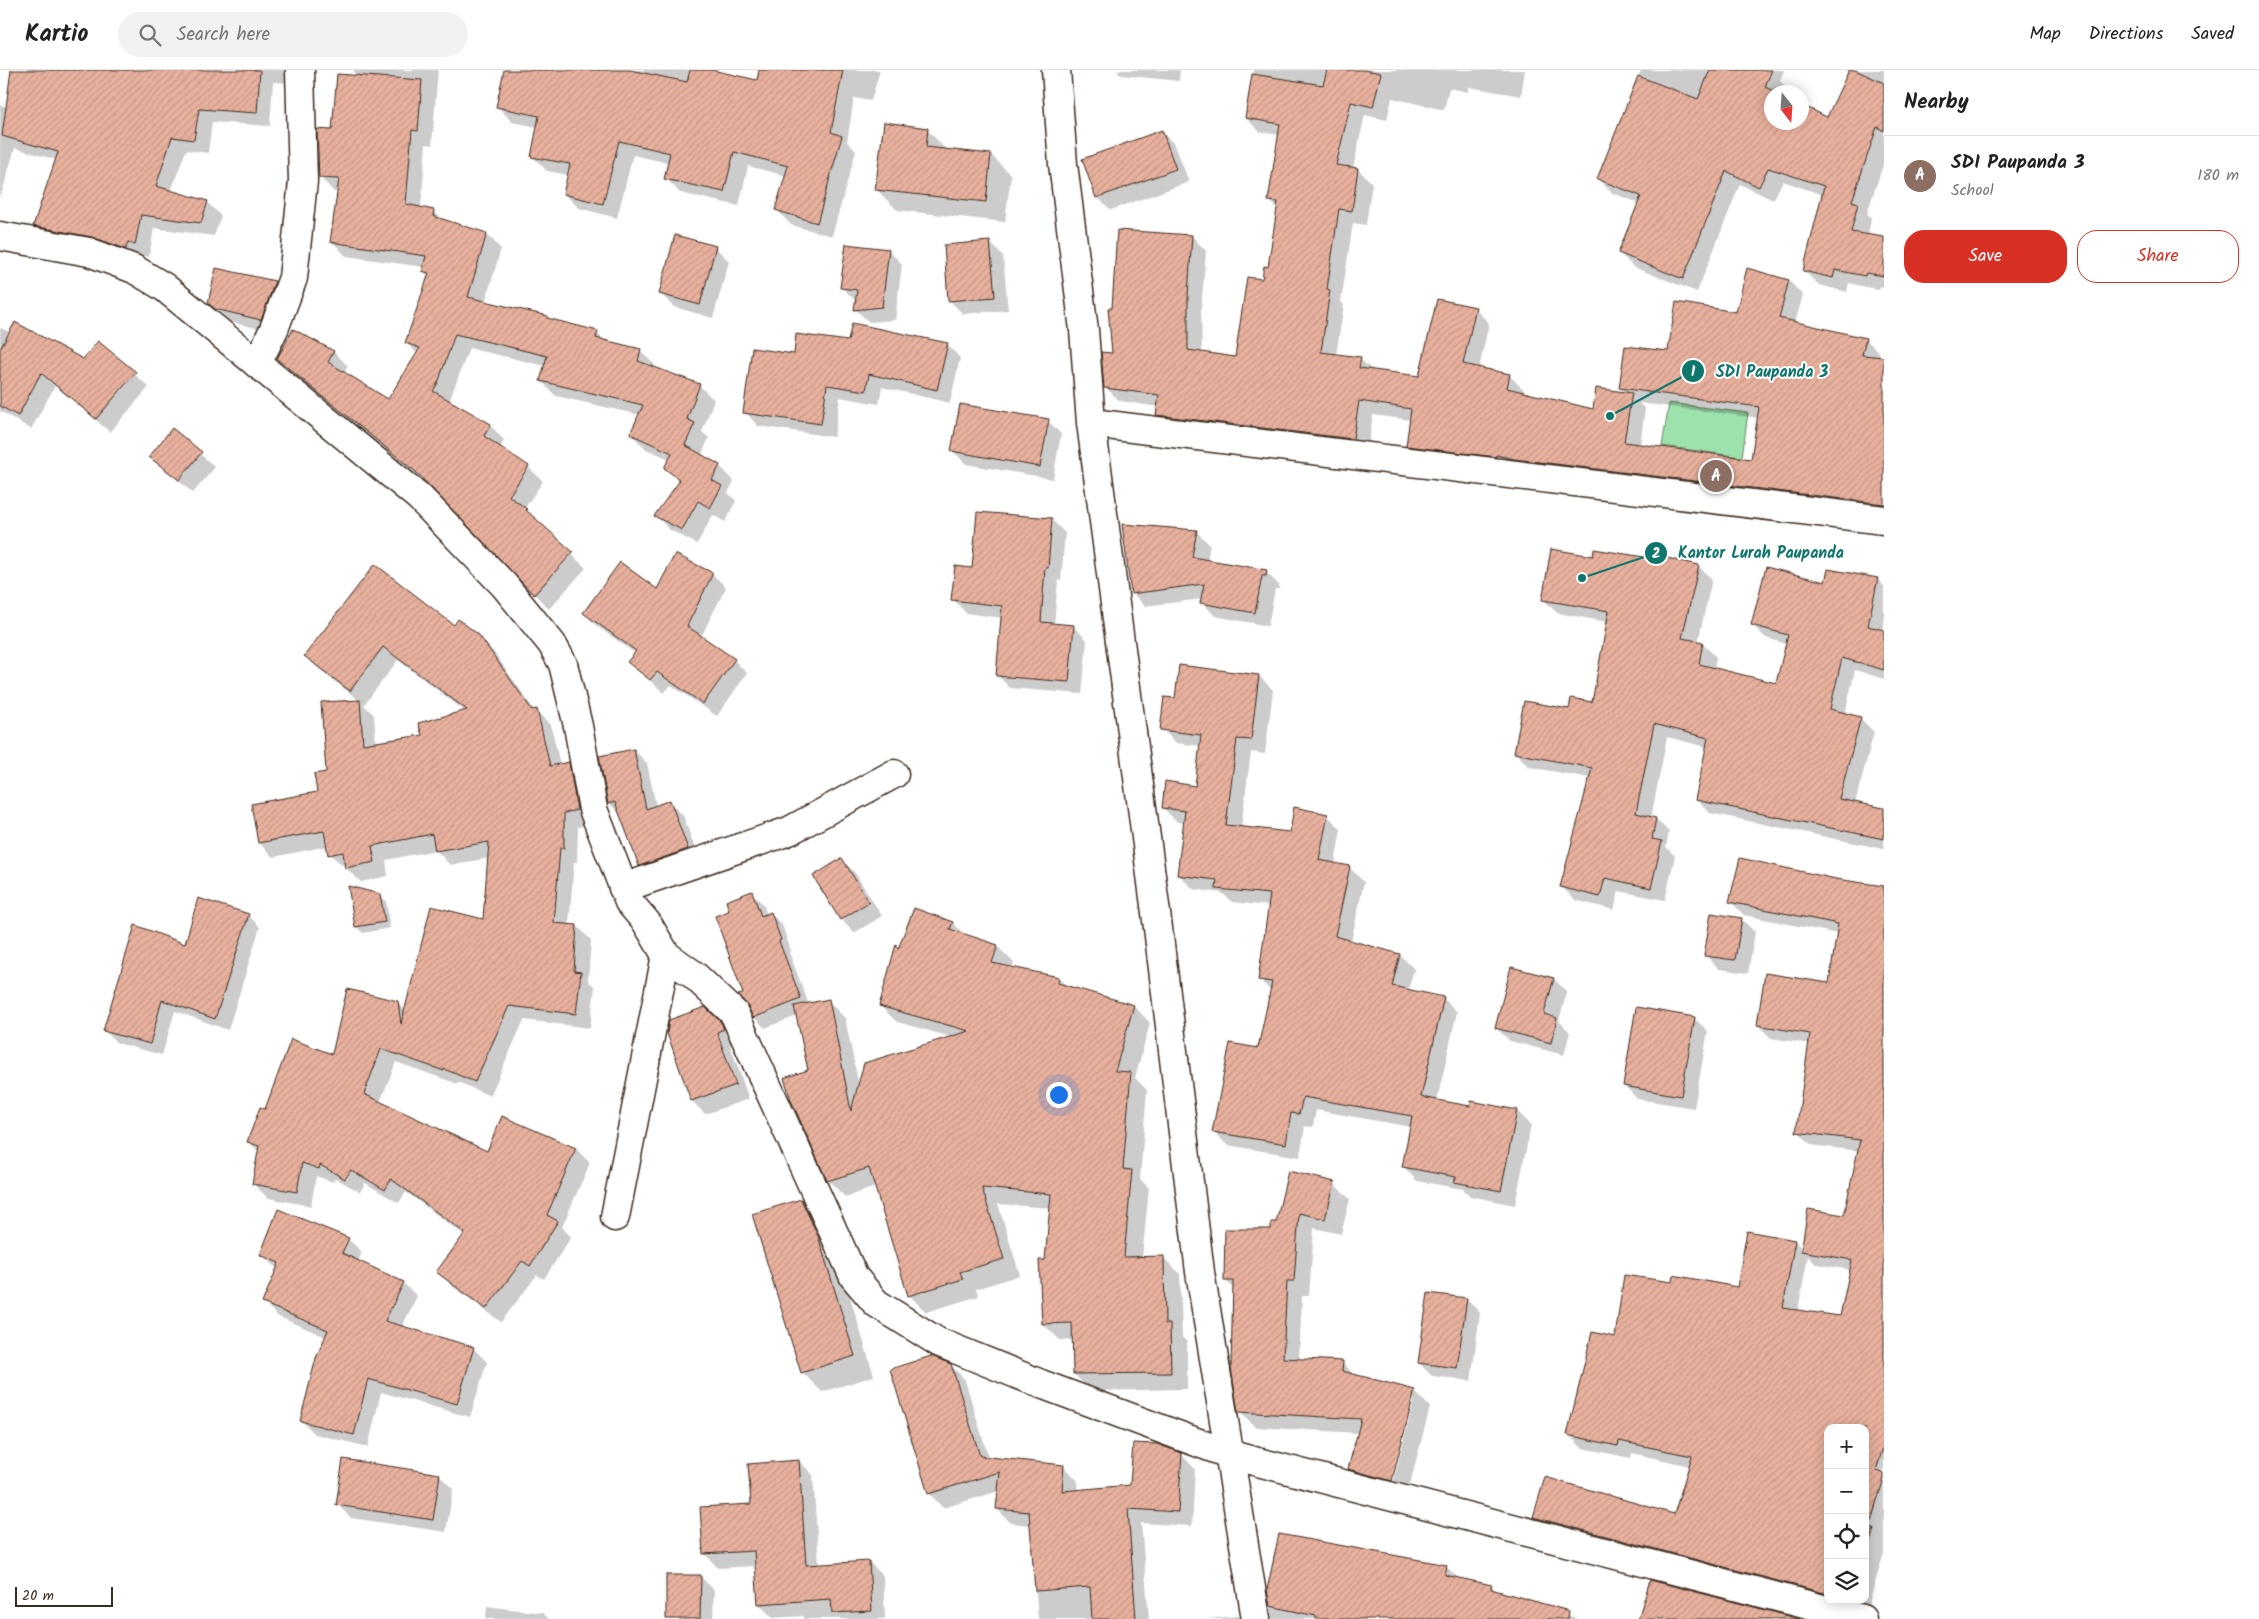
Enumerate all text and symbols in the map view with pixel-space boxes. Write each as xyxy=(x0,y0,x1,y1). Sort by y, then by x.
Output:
search box xyxy=(118,12,468,57)
text: Kartio xyxy=(25,15,88,54)
text: Search here xyxy=(176,20,270,50)
text: Map xyxy=(2029,20,2061,49)
text: Directions xyxy=(2089,20,2163,49)
text: Saved xyxy=(2191,20,2234,49)
icon: search xyxy=(136,21,164,49)
north arrow xyxy=(1764,85,1809,130)
text: Nearby xyxy=(1904,86,1969,119)
text: SDI Paupanda 3 xyxy=(1951,148,2085,178)
text: A xyxy=(1915,163,1925,188)
text: 180 m xyxy=(2197,163,2239,188)
text: School xyxy=(1951,178,1994,203)
button: Save xyxy=(1904,230,2067,283)
button: Share xyxy=(2077,230,2239,283)
callout: SDI Paupanda 3 xyxy=(1681,355,1838,386)
text: 1 xyxy=(1691,360,1696,384)
text: SDI Paupanda 3 xyxy=(1716,360,1829,385)
pin: A xyxy=(1700,457,1732,495)
callout: Kantor Lurah Paupanda xyxy=(1643,537,1854,568)
text: Kantor Lurah Paupanda xyxy=(1678,541,1844,566)
text: 2 xyxy=(1652,542,1661,566)
your location xyxy=(1046,1082,1072,1108)
map controls xyxy=(1824,1424,1869,1604)
button: + xyxy=(1824,1424,1869,1469)
button: − xyxy=(1824,1469,1869,1514)
button: locate xyxy=(1824,1514,1869,1559)
button: layers xyxy=(1824,1559,1869,1604)
scale bar xyxy=(15,1584,112,1607)
text: 20 m xyxy=(22,1585,54,1607)

